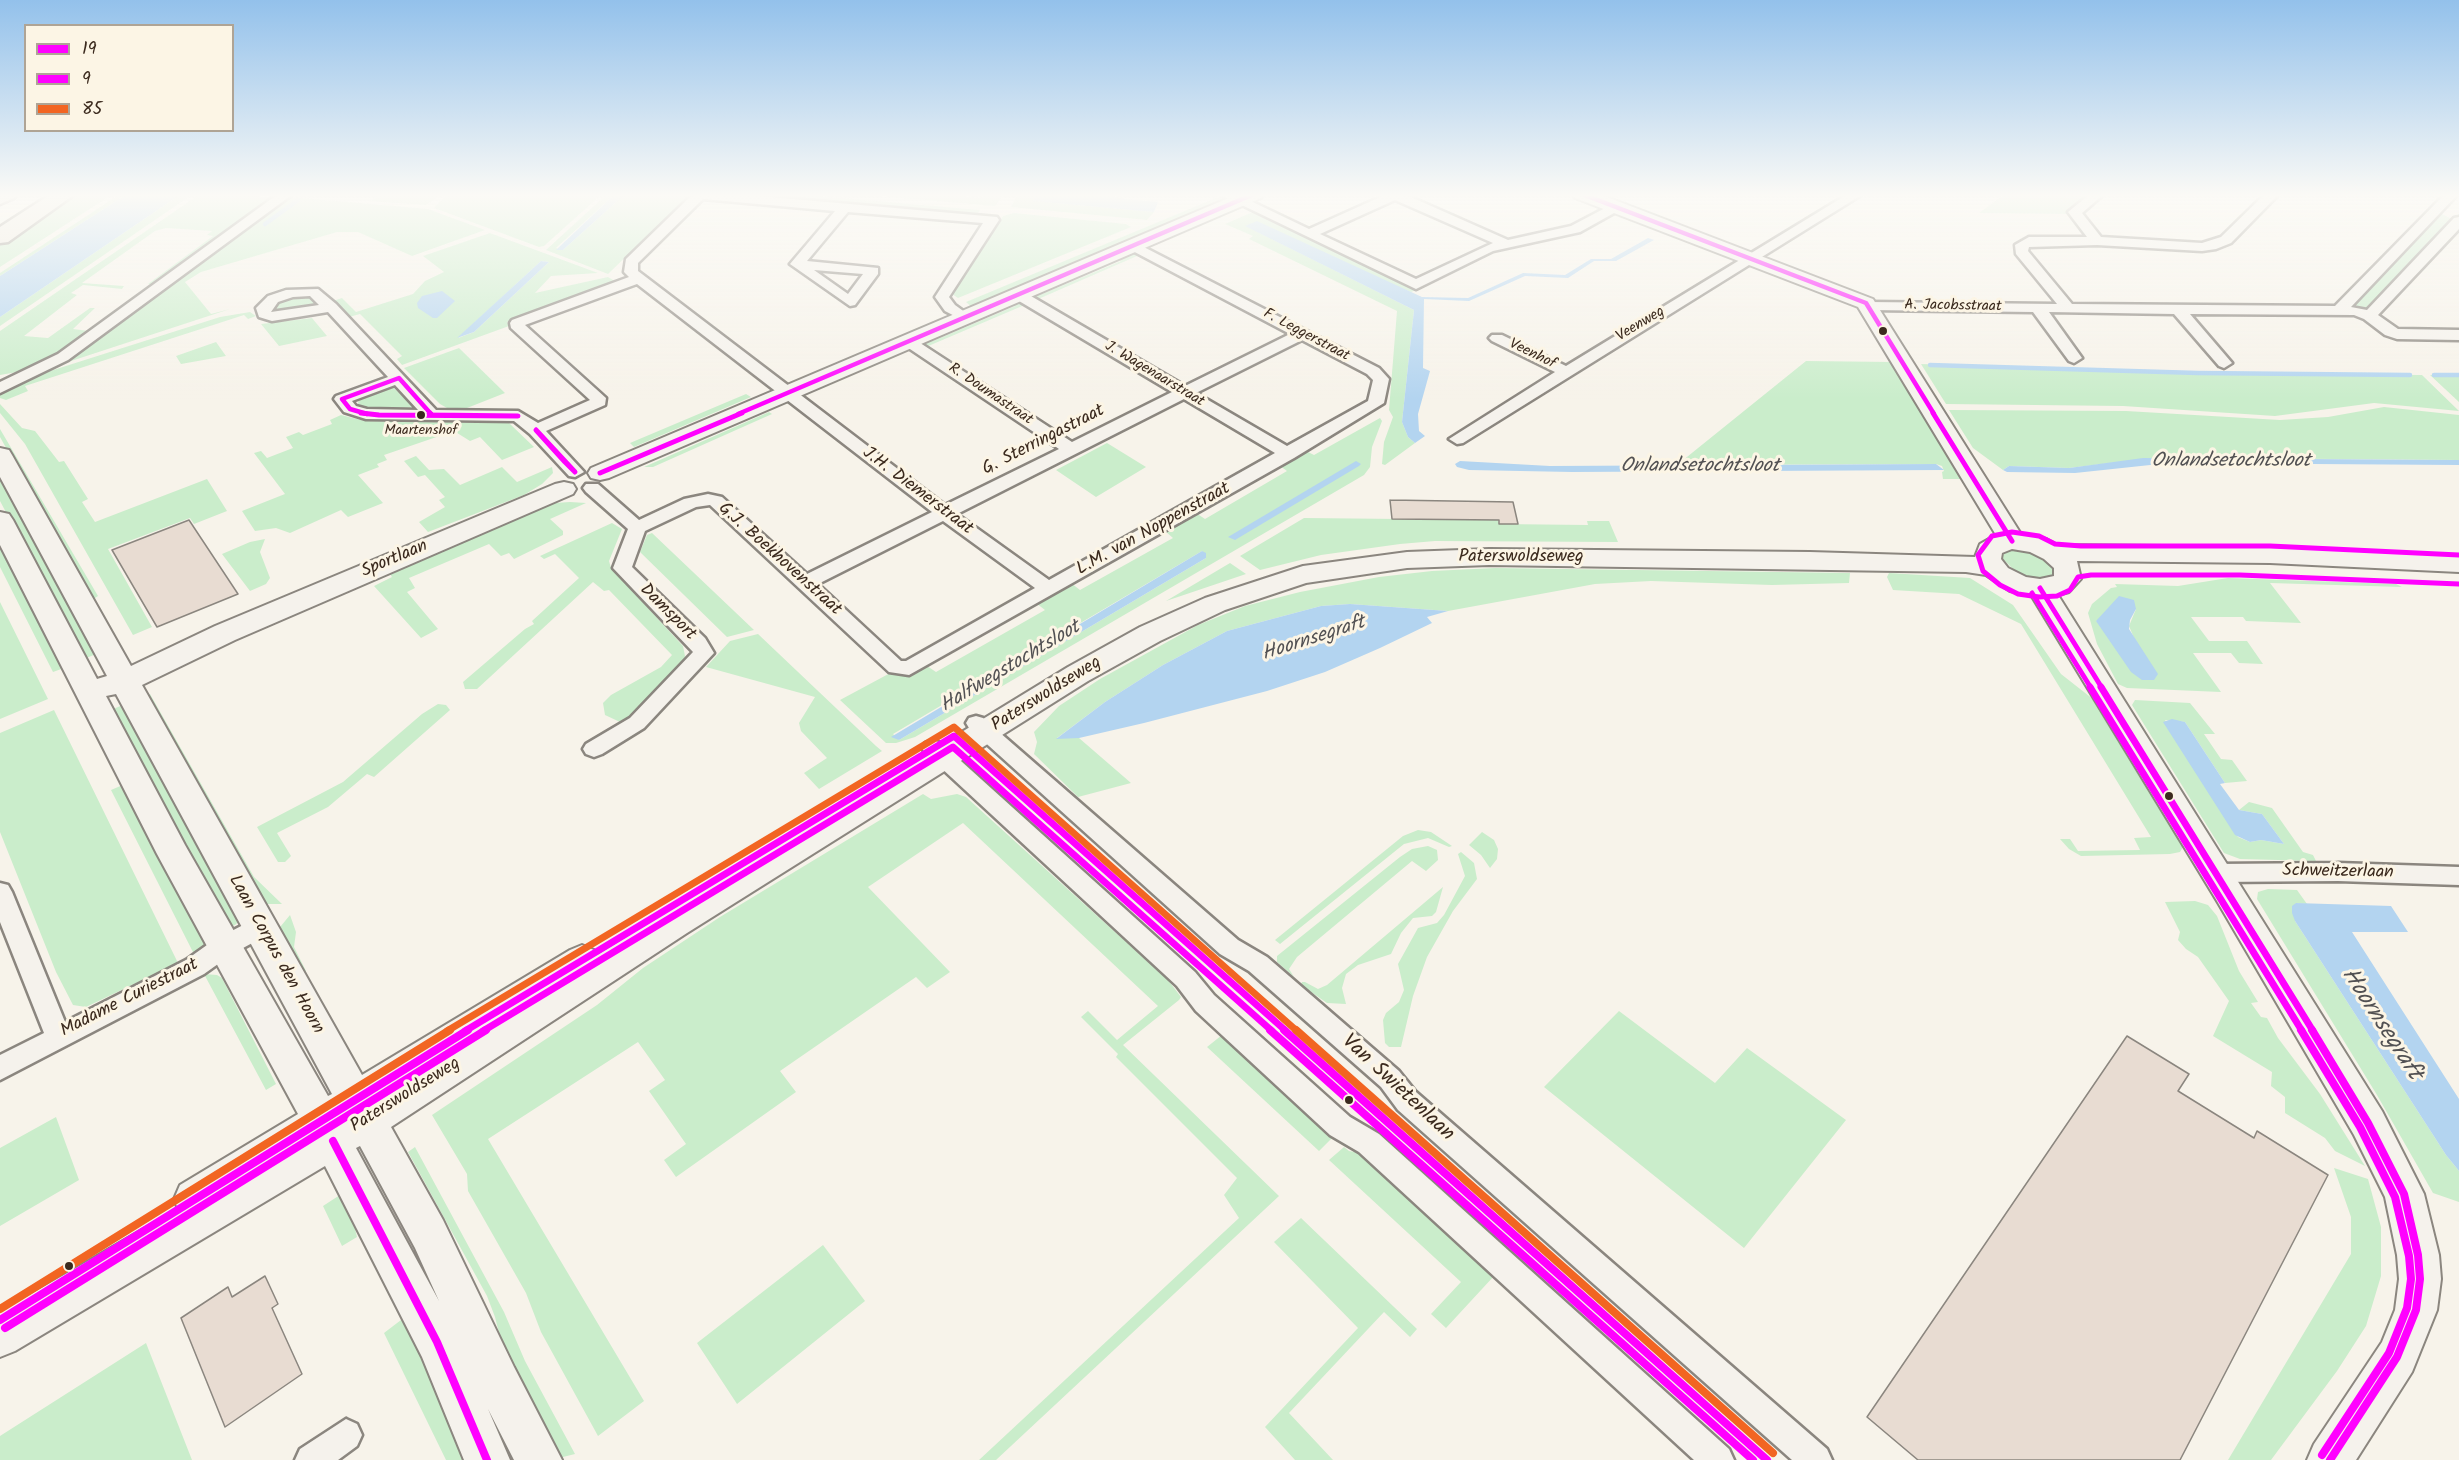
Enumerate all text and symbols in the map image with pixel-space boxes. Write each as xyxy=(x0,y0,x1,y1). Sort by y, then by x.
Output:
legend xyxy=(24,24,234,132)
text: 19 xyxy=(82,35,96,64)
text: 9 xyxy=(82,65,91,94)
text: 85 xyxy=(82,95,103,124)
street label: A. Jacobsstraat xyxy=(1904,297,2002,317)
street label: Veenweg xyxy=(1613,304,1669,346)
street label: F. Leggerstraat xyxy=(1260,306,1352,366)
unlabelled marker xyxy=(1877,325,1889,337)
street label: Veenhof xyxy=(1506,336,1558,374)
street label: J. Wagenaarstraat xyxy=(1101,338,1207,412)
street label: R. Doumastraat xyxy=(944,360,1036,430)
street label: G. Sterringastraat xyxy=(979,401,1109,481)
marker: Maartenshof xyxy=(415,409,427,421)
place label: Maartenshof xyxy=(384,424,458,440)
street label: J.H. Diemerstraat xyxy=(857,443,977,541)
water label: Onlandsetochtsloot xyxy=(2152,451,2310,475)
water label: Onlandsetochtsloot xyxy=(1621,456,1779,480)
street label: L.M. van Noppenstraat xyxy=(1073,479,1235,581)
street label: G.J. Boekhovenstraat xyxy=(713,499,845,621)
street label: Sportlaan xyxy=(359,536,431,584)
street label: Paterswoldseweg xyxy=(1458,547,1584,569)
street label: Damsport xyxy=(634,580,700,646)
water label: Hoornsegraft xyxy=(1259,612,1369,668)
water label: Halfwegstochtsloot xyxy=(937,617,1085,719)
street label: Paterswoldseweg xyxy=(988,653,1106,737)
unlabelled marker xyxy=(2163,790,2175,802)
street label: Schweitzerlaan xyxy=(2282,861,2394,885)
street label: Laan Corpus den Hoorn xyxy=(222,872,328,1038)
street label: Madame Curiestraat xyxy=(57,955,203,1043)
water label: Hoornsegraft xyxy=(2333,963,2427,1087)
street label: Van Swietenlaan xyxy=(1335,1030,1459,1148)
street label: Paterswoldseweg xyxy=(347,1054,465,1138)
unlabelled marker xyxy=(1343,1094,1355,1106)
unlabelled marker xyxy=(63,1260,75,1272)

